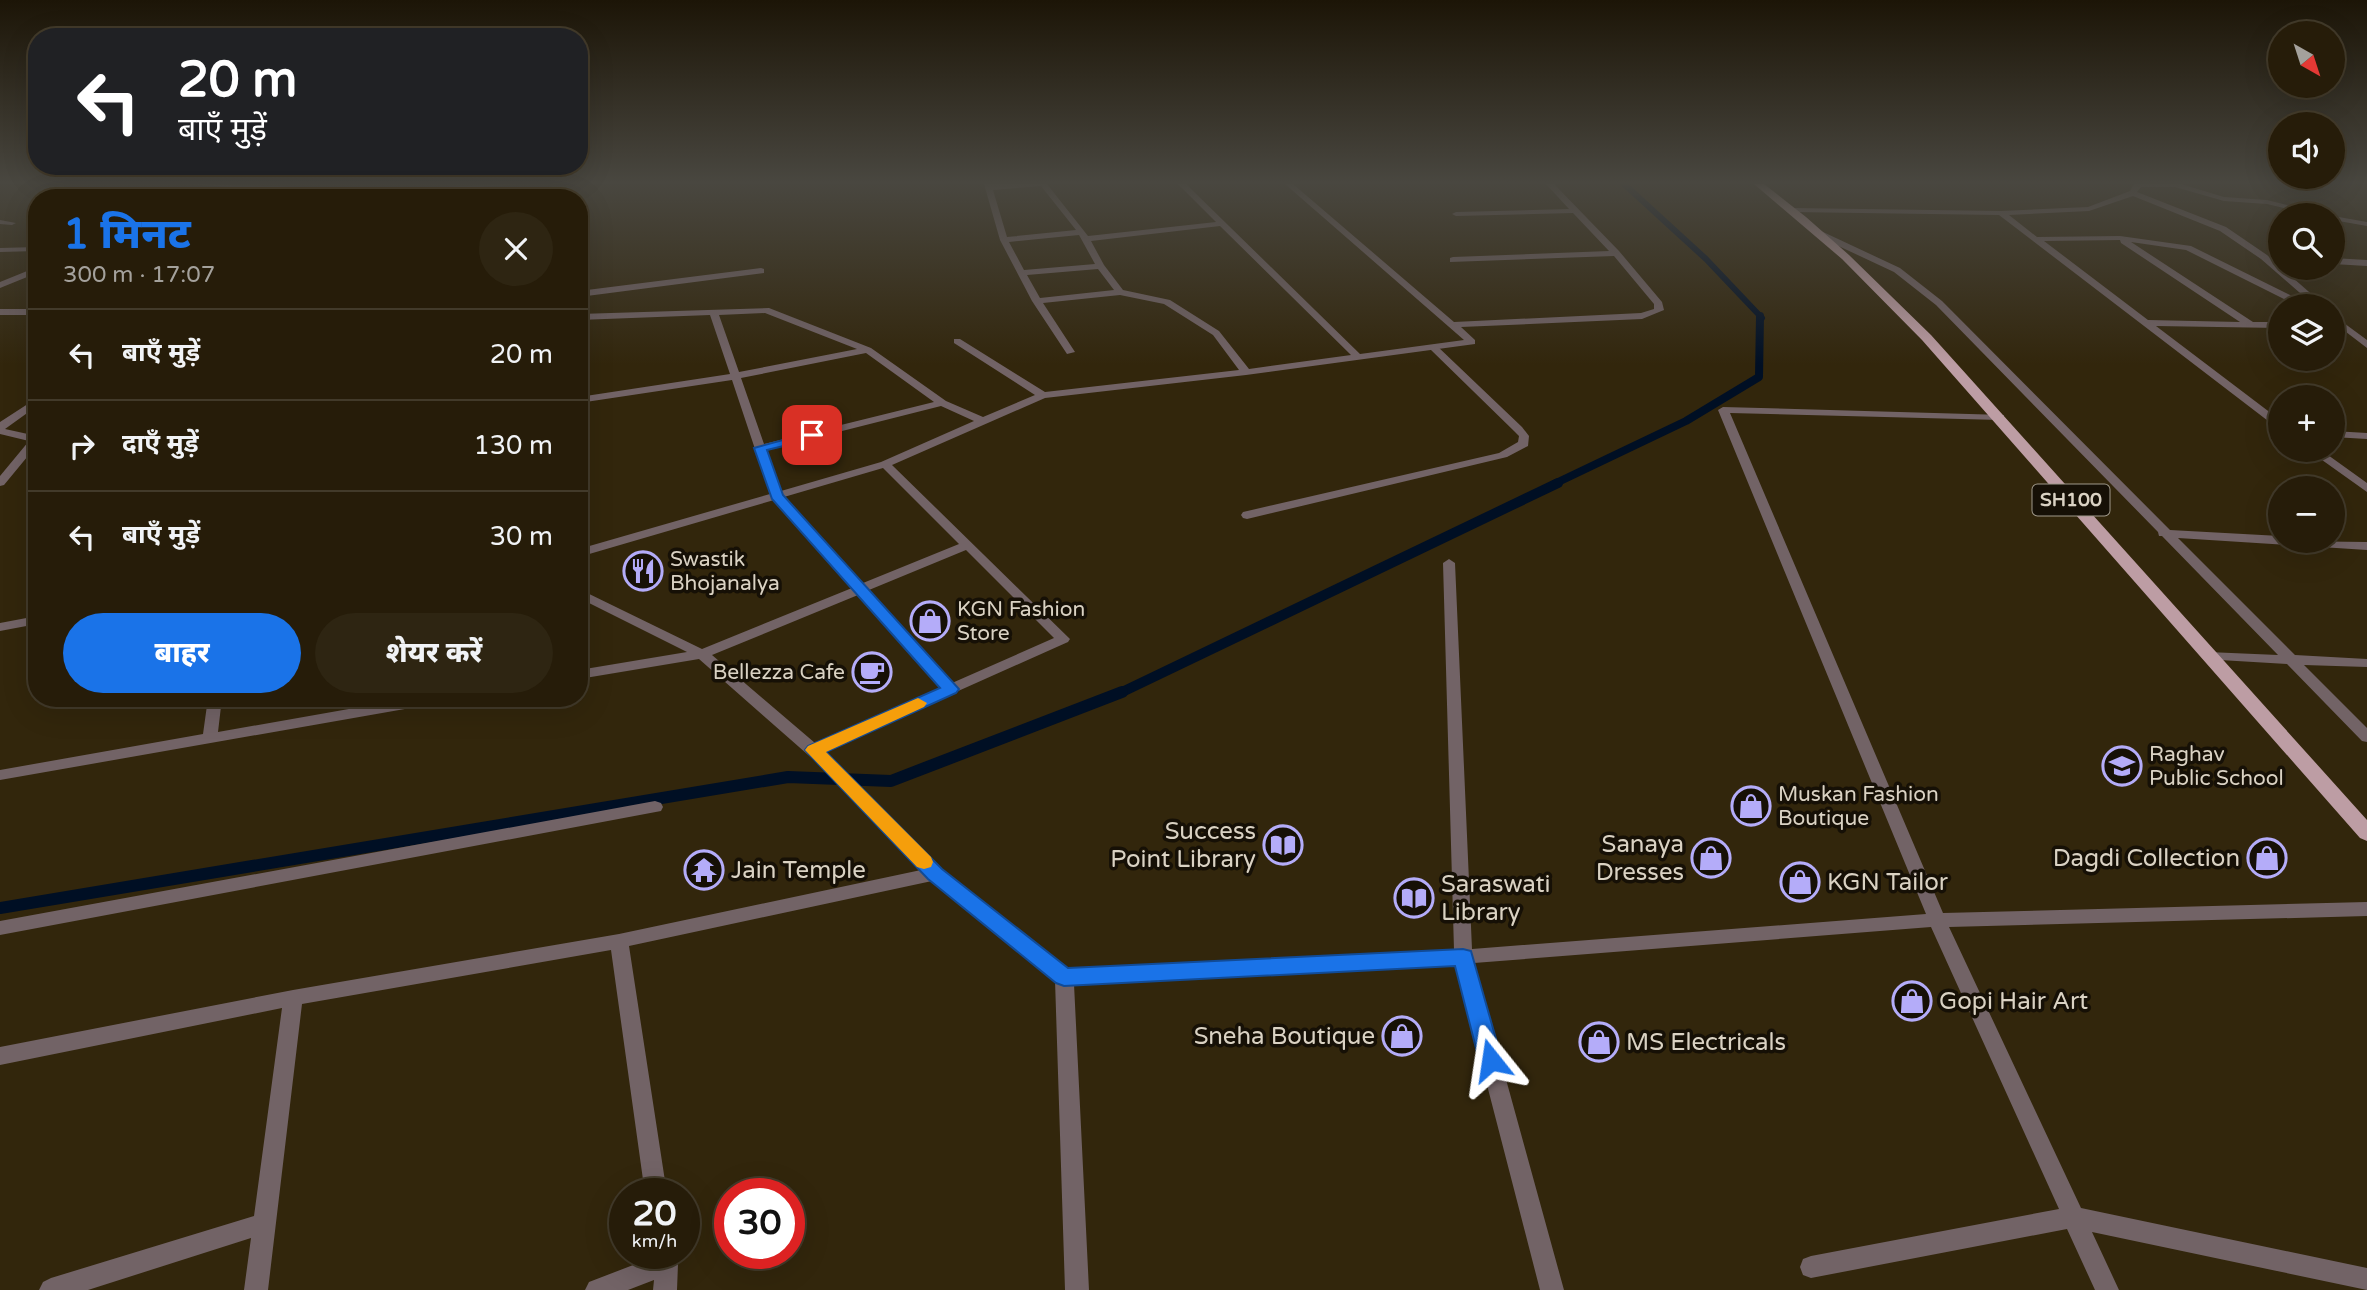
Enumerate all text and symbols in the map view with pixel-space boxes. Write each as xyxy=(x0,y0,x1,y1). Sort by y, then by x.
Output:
north arrow xyxy=(2268,21,2345,98)
map controls xyxy=(2268,21,2345,553)
text: 20 m xyxy=(178,51,297,110)
icon: left xyxy=(63,56,154,147)
text: बाएँ मुड़ें xyxy=(178,111,267,149)
button: sound xyxy=(2268,112,2345,189)
button: search xyxy=(2268,203,2345,280)
text: 1 मिनट xyxy=(63,209,191,260)
button: close xyxy=(479,212,553,286)
text: 300 m · 17:07 xyxy=(63,261,215,289)
button: layers xyxy=(2268,294,2345,371)
icon: left xyxy=(63,336,101,374)
text: बाएँ मुड़ें xyxy=(122,337,200,368)
text: 20 m xyxy=(490,339,553,370)
button: + xyxy=(2268,385,2345,462)
pin xyxy=(782,405,842,465)
icon: arrive xyxy=(793,416,831,454)
icon: right xyxy=(63,427,101,465)
text: दाएँ मुड़ें xyxy=(122,428,199,459)
text: 130 m xyxy=(473,430,553,461)
button: − xyxy=(2268,476,2345,553)
road number: SH100 xyxy=(2032,485,2110,516)
icon: left xyxy=(63,518,101,556)
text: बाएँ मुड़ें xyxy=(122,519,200,550)
text: 30 m xyxy=(490,521,553,552)
place label: Swastik Bhojanalya xyxy=(670,547,780,596)
restaurant icon: Swastik Bhojanalya xyxy=(622,550,664,592)
place label: KGN Fashion Store xyxy=(957,597,1085,646)
shop icon: KGN Fashion Store xyxy=(909,600,951,642)
button: बाहर xyxy=(63,613,301,693)
button: शेयर करें xyxy=(315,613,553,693)
cafe icon: Bellezza Cafe xyxy=(851,651,893,693)
place label: Bellezza Cafe xyxy=(713,660,845,685)
place label: Raghav Public School xyxy=(2149,742,2284,791)
school or university icon: Raghav Public School xyxy=(2101,745,2143,787)
place label: Muskan Fashion Boutique xyxy=(1778,782,1939,831)
shop icon: Muskan Fashion Boutique xyxy=(1730,785,1772,827)
place label: Success Point Library xyxy=(1110,817,1256,874)
library icon: Success Point Library xyxy=(1262,824,1304,866)
place label: Sanaya Dresses xyxy=(1596,830,1684,887)
shop icon: Sanaya Dresses xyxy=(1690,837,1732,879)
shop icon: Dagdi Collection xyxy=(2246,837,2288,879)
place label: Dagdi Collection xyxy=(2053,844,2240,873)
temple icon: Jain Temple xyxy=(683,849,725,891)
place label: Jain Temple xyxy=(731,856,866,885)
shop icon: KGN Tailor xyxy=(1779,861,1821,903)
place label: KGN Tailor xyxy=(1827,868,1949,897)
place label: Saraswati Library xyxy=(1441,870,1551,927)
library icon: Saraswati Library xyxy=(1393,877,1435,919)
shop icon: Gopi Hair Art xyxy=(1891,980,1933,1022)
place label: Gopi Hair Art xyxy=(1939,987,2088,1016)
shop icon: Sneha Boutique xyxy=(1381,1015,1423,1057)
shop icon: MS Electricals xyxy=(1578,1021,1620,1063)
place label: Sneha Boutique xyxy=(1194,1022,1375,1051)
position arrow xyxy=(1454,1023,1528,1097)
place label: MS Electricals xyxy=(1626,1028,1786,1057)
speed limit sign: 30 xyxy=(714,1178,805,1269)
text: 20 xyxy=(633,1193,676,1235)
text: km/h xyxy=(632,1230,677,1252)

